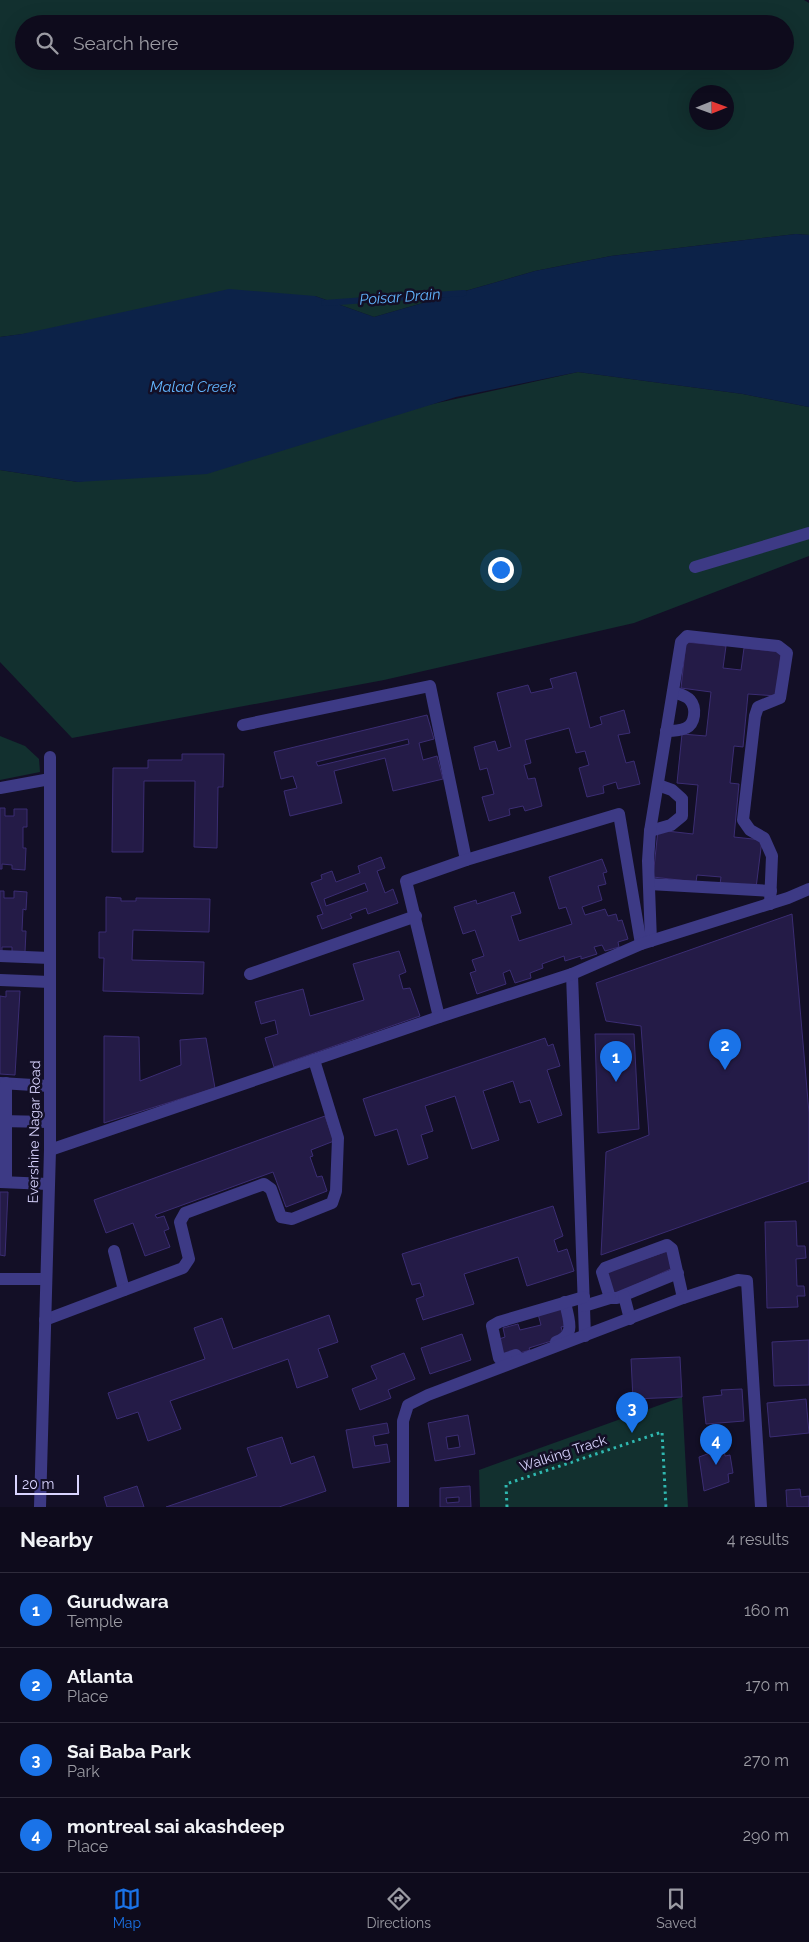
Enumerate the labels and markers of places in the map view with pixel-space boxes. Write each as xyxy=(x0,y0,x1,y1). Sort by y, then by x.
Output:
pin: 2 xyxy=(709,1029,741,1070)
pin: 1 xyxy=(600,1041,632,1082)
pin: 3 xyxy=(616,1392,648,1433)
pin: 4 xyxy=(700,1424,732,1465)

